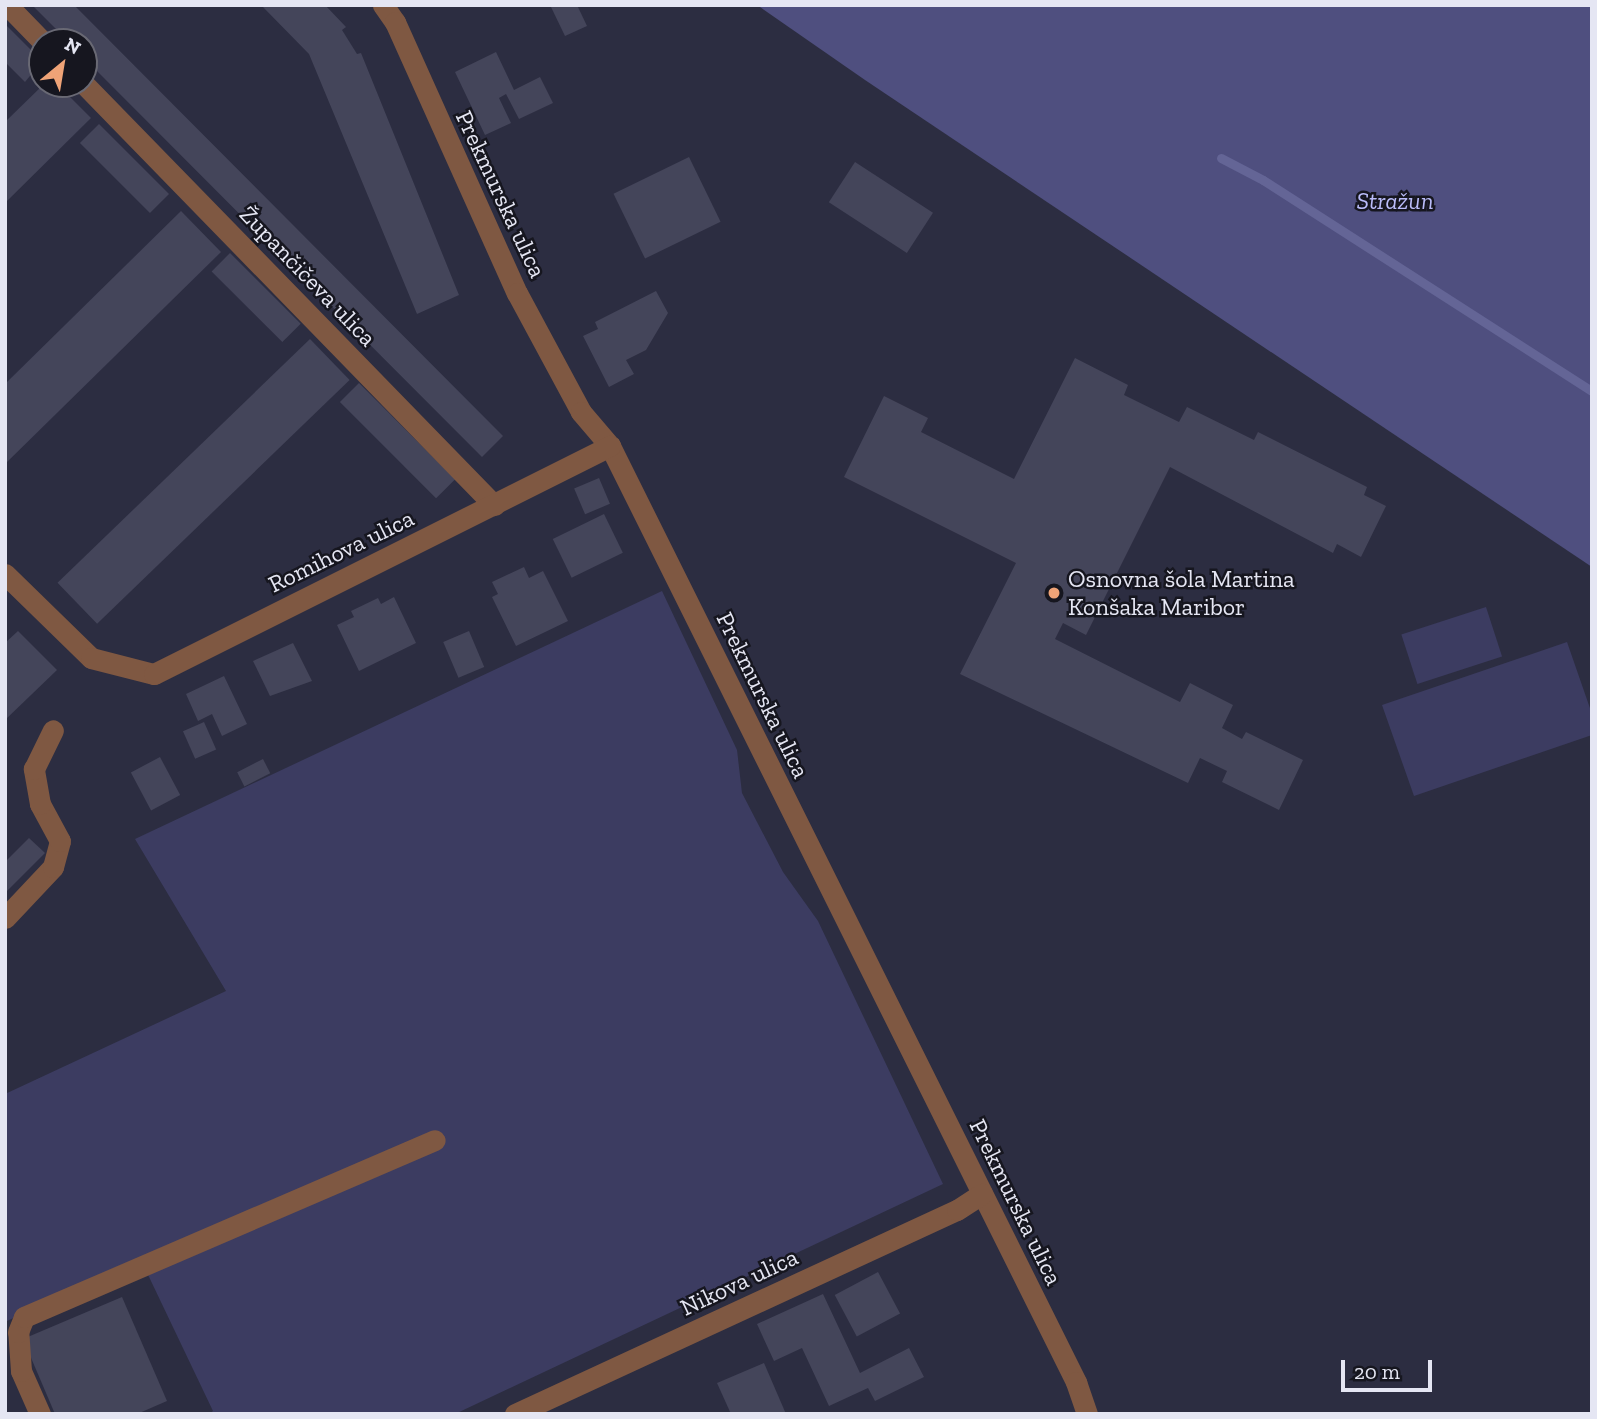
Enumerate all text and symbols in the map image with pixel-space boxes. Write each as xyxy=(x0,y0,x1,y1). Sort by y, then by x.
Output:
north arrow xyxy=(28,28,98,98)
text: N xyxy=(61,33,85,60)
street label: Prekmurska ulica xyxy=(450,106,552,282)
park label: Stražun xyxy=(1357,187,1433,215)
street label: Župančičeva ulica xyxy=(234,200,382,352)
street label: Romihova ulica xyxy=(264,503,418,599)
place label: Osnovna šola Martina Konšaka Maribor xyxy=(1068,565,1295,621)
marker: Osnovna šola Martina Konšaka Maribor xyxy=(1046,585,1062,601)
street label: Prekmurska ulica xyxy=(710,607,816,783)
street label: Prekmurska ulica xyxy=(963,1114,1069,1290)
street label: Nikova ulica xyxy=(676,1242,802,1322)
scale bar xyxy=(1345,1346,1436,1390)
text: 20 m xyxy=(1354,1359,1400,1384)

